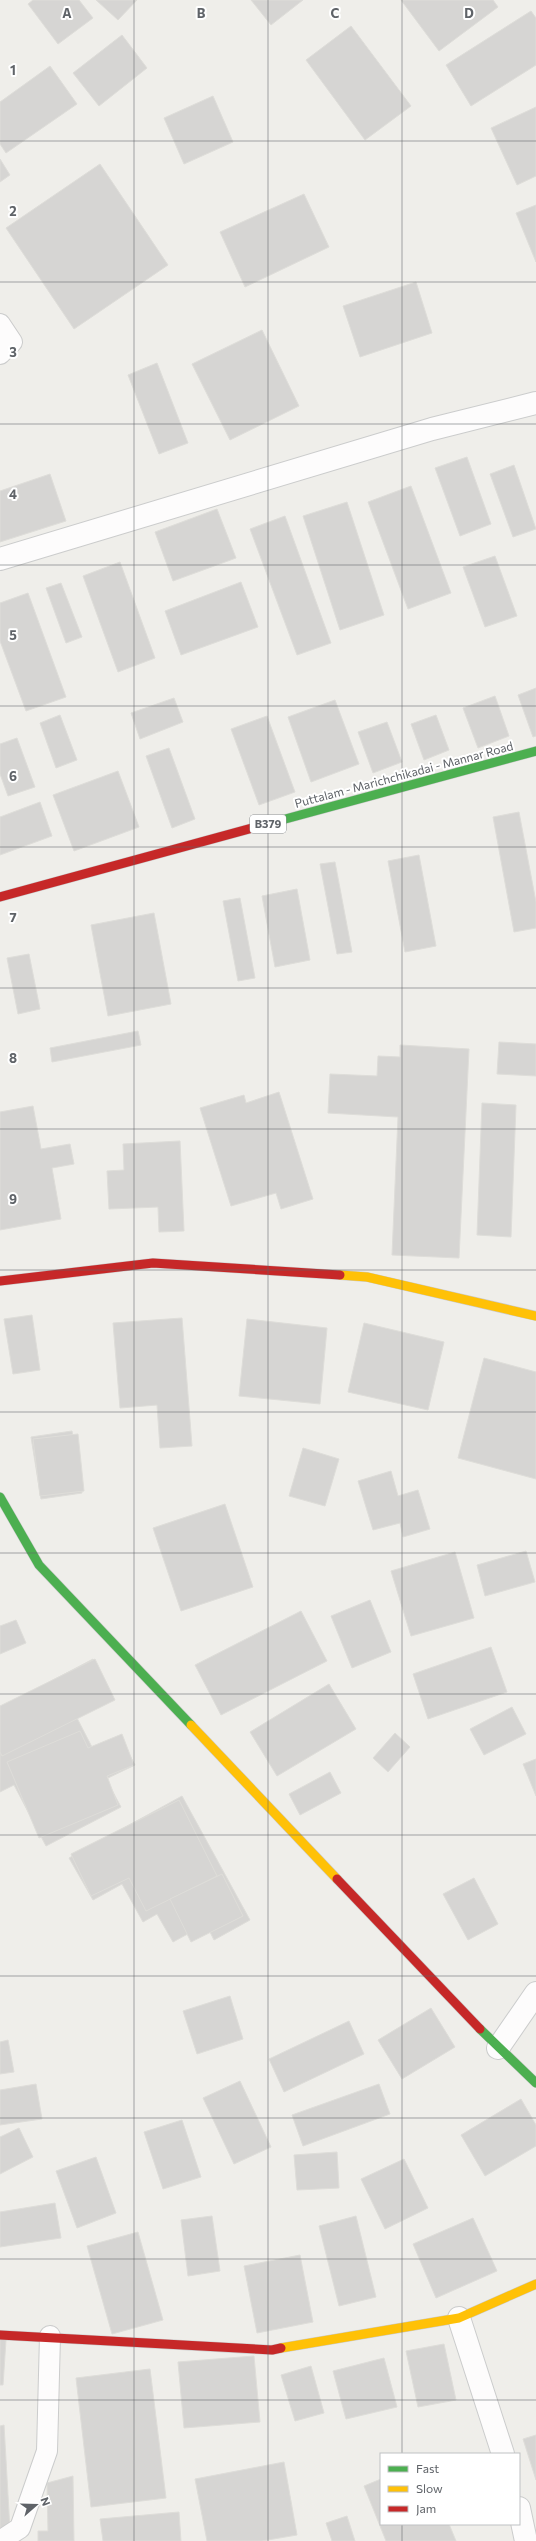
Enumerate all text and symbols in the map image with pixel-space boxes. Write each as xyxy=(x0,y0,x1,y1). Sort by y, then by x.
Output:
text: A xyxy=(62,5,72,21)
text: B xyxy=(197,5,206,21)
text: C xyxy=(331,5,340,21)
text: D xyxy=(464,5,474,21)
text: 1 xyxy=(10,62,16,78)
text: 2 xyxy=(9,203,17,219)
text: 3 xyxy=(9,344,17,360)
text: 4 xyxy=(9,486,17,502)
text: 5 xyxy=(9,627,17,643)
street label: Puttalam - Marichchikadai - Mannar Road xyxy=(293,738,515,810)
text: 6 xyxy=(9,768,17,784)
road number: B379 xyxy=(250,815,286,833)
text: 7 xyxy=(9,909,17,925)
text: 8 xyxy=(9,1050,17,1066)
text: 9 xyxy=(9,1191,17,1207)
legend xyxy=(380,2453,520,2525)
text: Fast xyxy=(416,2461,439,2475)
text: Slow xyxy=(416,2481,443,2495)
north arrow xyxy=(16,2485,56,2525)
text: N xyxy=(38,2495,53,2508)
text: Jam xyxy=(416,2501,436,2516)

